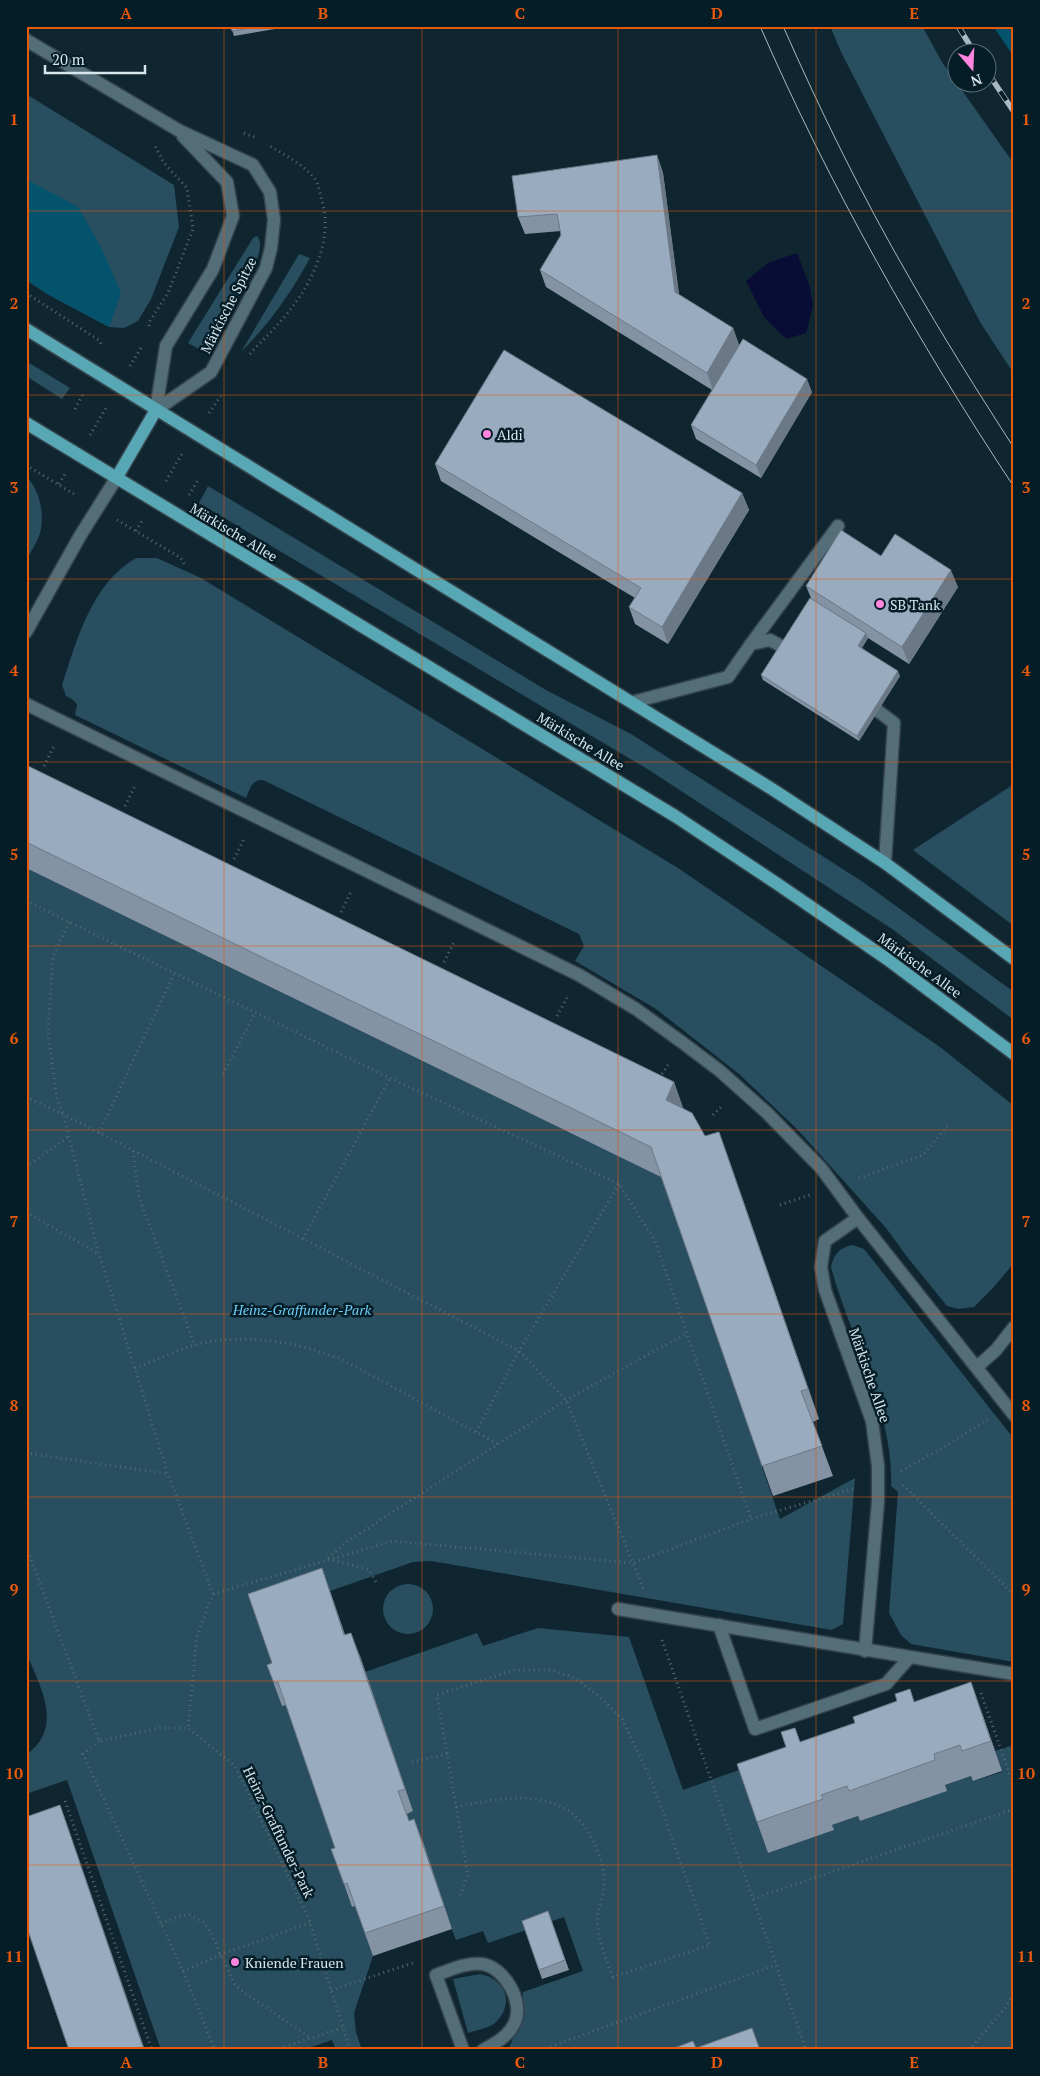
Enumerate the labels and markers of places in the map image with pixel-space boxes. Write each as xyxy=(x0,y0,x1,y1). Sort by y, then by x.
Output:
place label: Aldi xyxy=(497,425,523,444)
marker: Aldi xyxy=(481,428,493,440)
place label: SB Tank xyxy=(890,595,941,614)
marker: SB Tank xyxy=(874,598,886,610)
place label: Kniende Frauen xyxy=(245,1953,344,1972)
marker: Kniende Frauen xyxy=(229,1956,241,1968)

